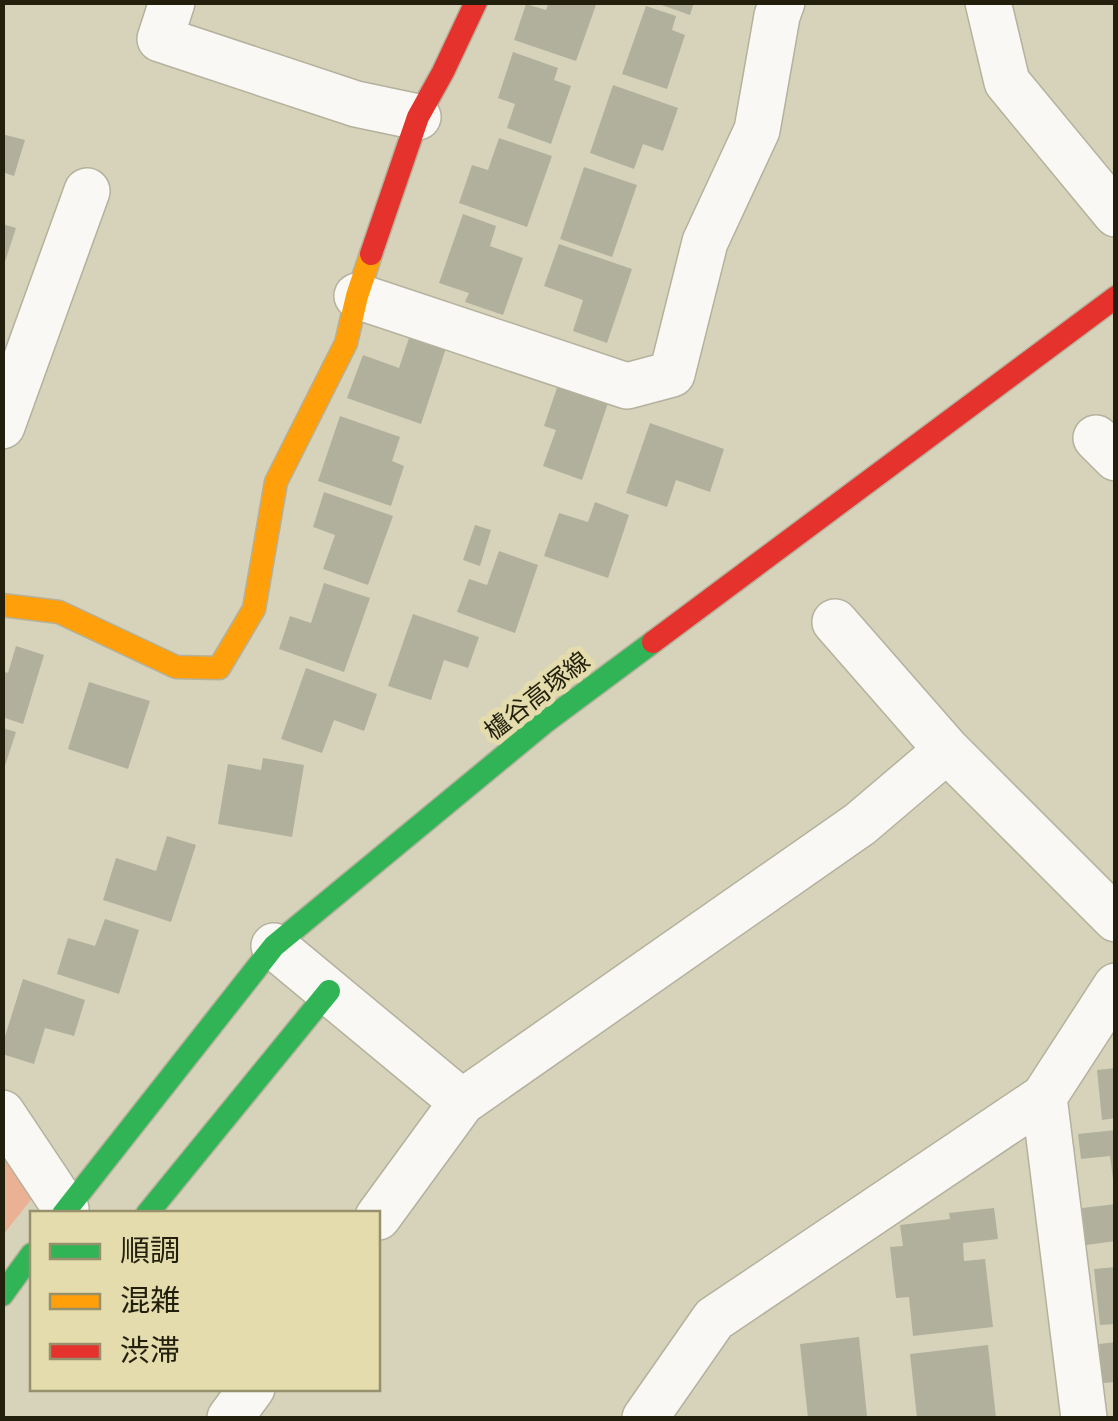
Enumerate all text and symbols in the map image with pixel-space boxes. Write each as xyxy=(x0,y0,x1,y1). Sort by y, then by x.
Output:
street label: 櫨谷高塚線 xyxy=(479,647,595,745)
legend xyxy=(30,1211,380,1391)
text: 順調 xyxy=(120,1234,180,1267)
text: 混雑 xyxy=(120,1284,180,1317)
text: 渋滞 xyxy=(120,1334,180,1367)

